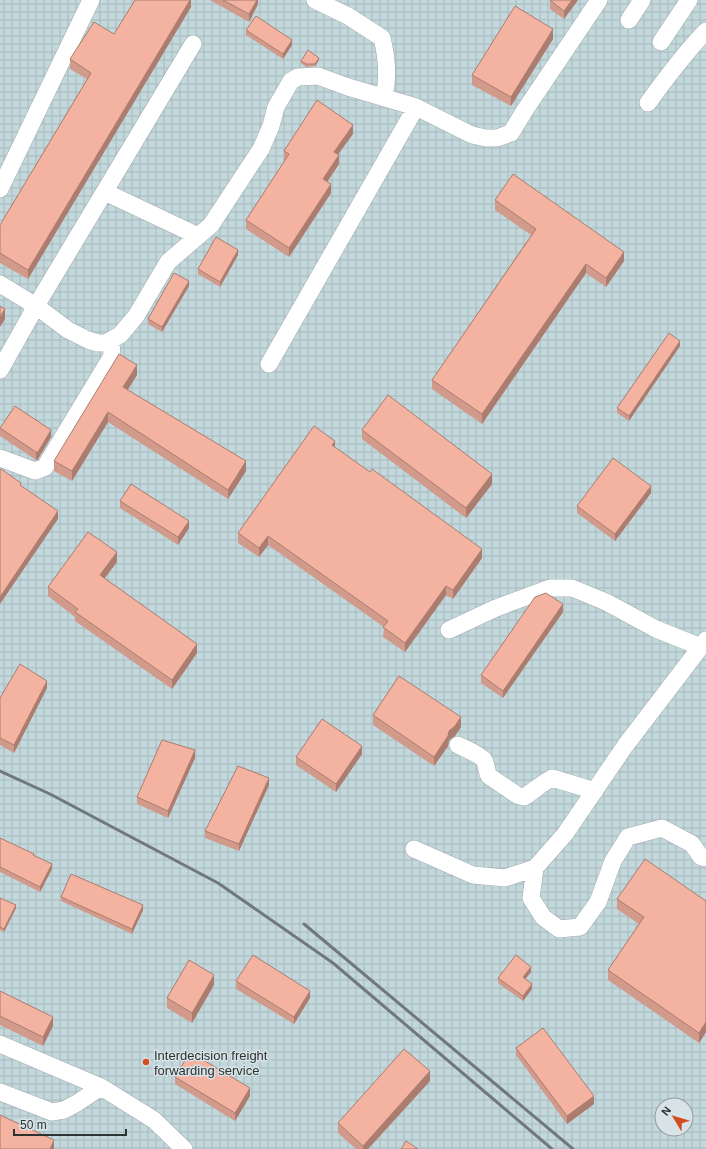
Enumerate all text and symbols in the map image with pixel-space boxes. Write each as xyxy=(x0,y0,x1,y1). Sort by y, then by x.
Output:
place label: Interdecision freight forwarding service xyxy=(154,1048,268,1078)
marker: Interdecision freight forwarding service xyxy=(141,1057,151,1067)
north arrow xyxy=(654,1097,694,1137)
text: N xyxy=(659,1104,673,1118)
scale bar xyxy=(14,1111,126,1137)
text: 50 m xyxy=(20,1118,47,1132)

